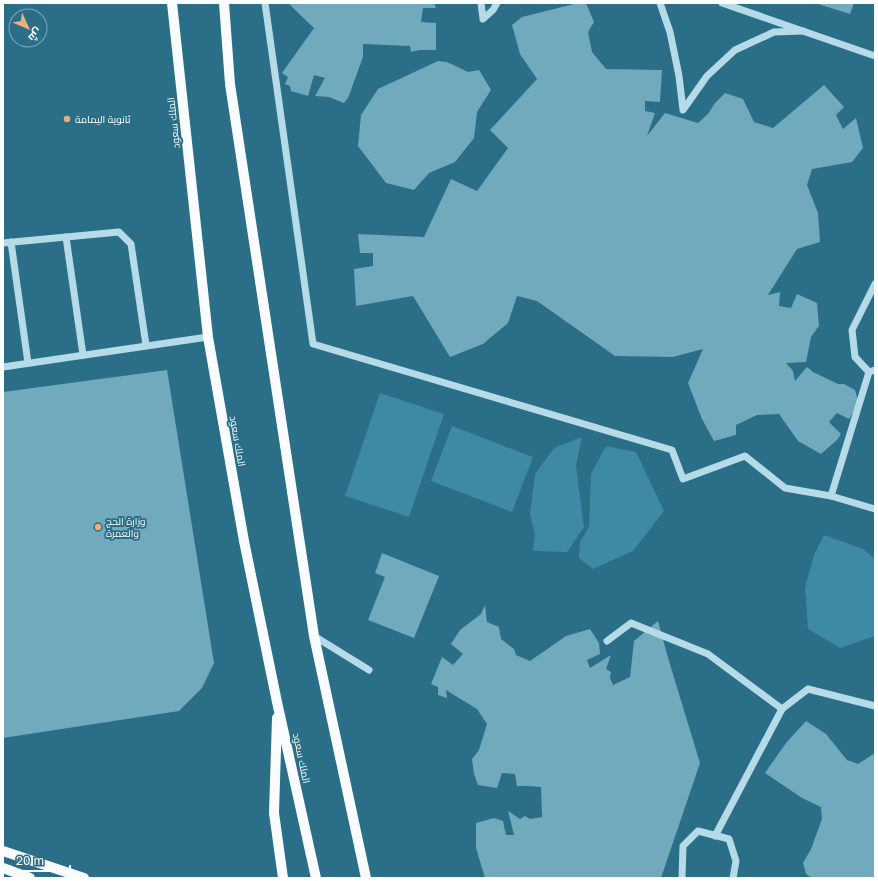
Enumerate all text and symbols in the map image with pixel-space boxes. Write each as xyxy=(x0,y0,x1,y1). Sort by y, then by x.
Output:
north arrow xyxy=(8,8,48,48)
text: ش xyxy=(25,25,45,45)
street label: الملك سعود xyxy=(164,97,182,149)
place label: ثانوية اليمامة xyxy=(75,113,131,125)
marker: ثانوية اليمامة xyxy=(62,114,72,124)
street label: الملك سعود xyxy=(228,415,248,467)
place label: وزارة الحج والعمرة xyxy=(106,515,146,539)
marker: وزارة الحج والعمرة xyxy=(93,522,103,532)
street label: الملك سعود xyxy=(291,732,313,784)
scale bar xyxy=(10,847,70,873)
text: 20 m xyxy=(16,853,44,868)

